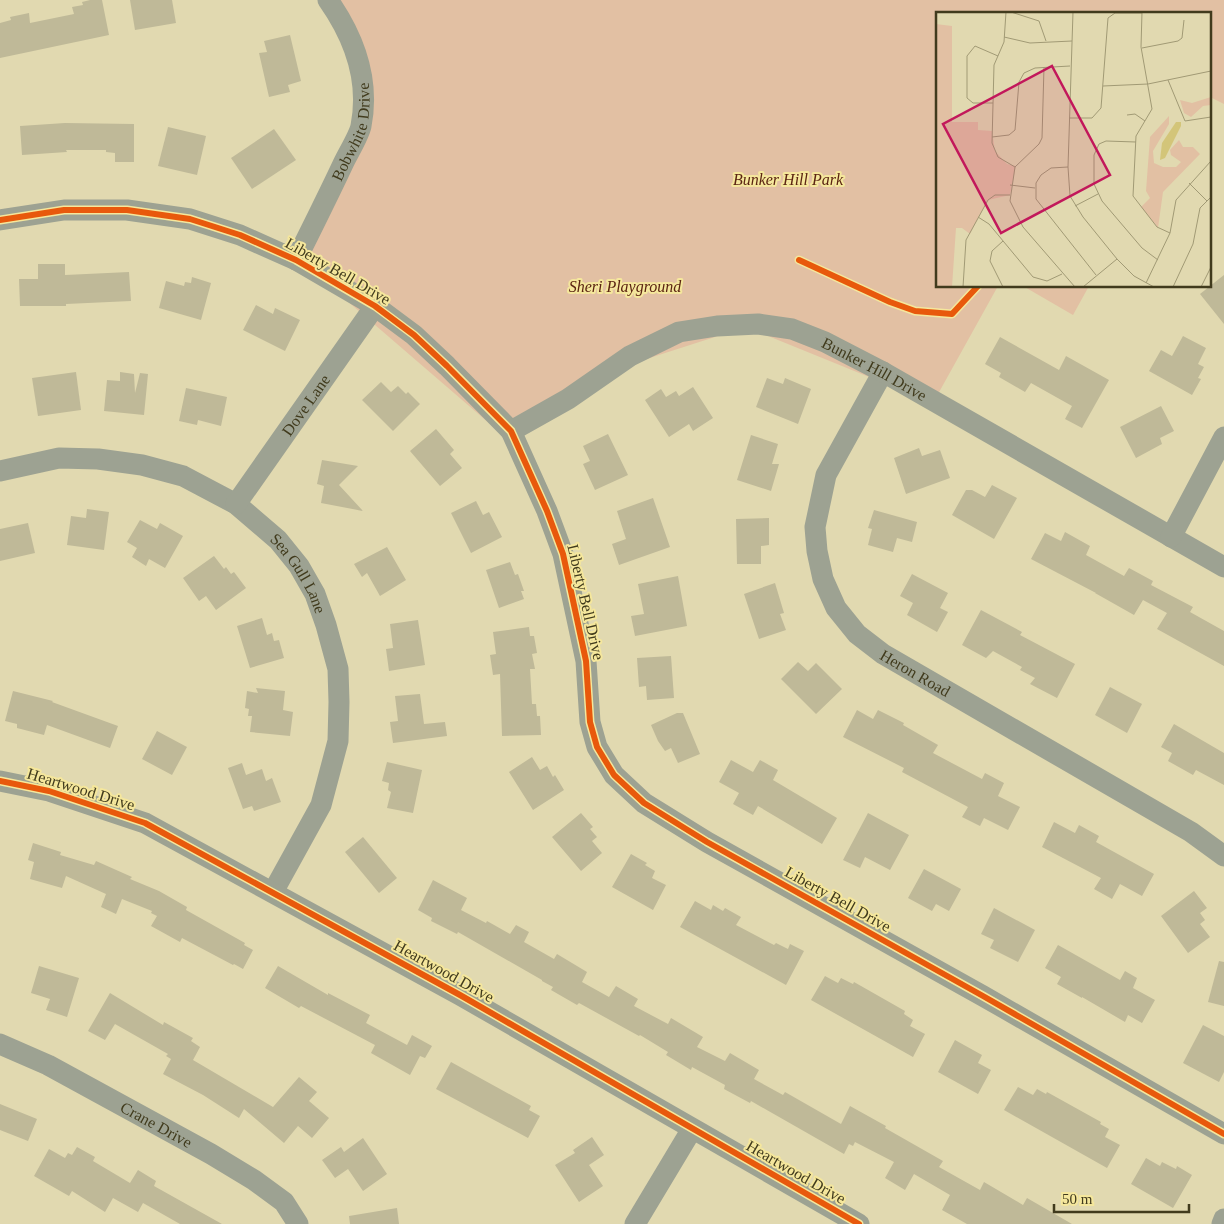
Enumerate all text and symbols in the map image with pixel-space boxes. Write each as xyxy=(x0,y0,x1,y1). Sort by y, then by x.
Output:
inset map xyxy=(936,12,1212,288)
street label: Bobwhite Drive xyxy=(328,82,372,183)
park label: Bunker Hill Park xyxy=(733,171,844,188)
street label: Liberty Bell Drive xyxy=(282,234,393,309)
park label: Sheri Playground xyxy=(569,278,682,296)
street label: Bunker Hill Drive xyxy=(819,334,930,404)
street label: Dove Lane xyxy=(278,371,333,439)
street label: Sea Gull Lane xyxy=(268,529,330,615)
street label: Liberty Bell Drive xyxy=(563,543,608,662)
street label: Heron Road xyxy=(877,646,953,700)
street label: Heartwood Drive xyxy=(25,765,137,813)
street label: Liberty Bell Drive xyxy=(782,863,894,936)
street label: Heartwood Drive xyxy=(391,937,497,1005)
street label: Crane Drive xyxy=(118,1098,195,1151)
street label: Heartwood Drive xyxy=(743,1137,849,1207)
scale bar xyxy=(1054,1182,1189,1214)
text: 50 m xyxy=(1062,1191,1093,1207)

